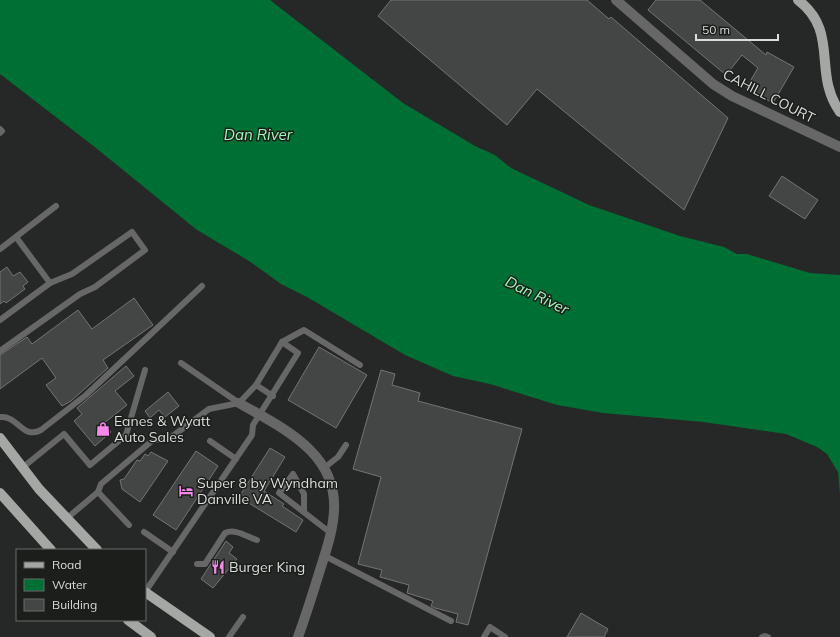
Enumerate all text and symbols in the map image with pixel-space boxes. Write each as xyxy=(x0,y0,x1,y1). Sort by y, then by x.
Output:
scale bar xyxy=(696,16,778,42)
text: 50 m xyxy=(702,22,730,37)
street label: CAHILL COURT xyxy=(720,65,819,127)
water label: Dan River xyxy=(224,125,293,144)
water label: Dan River xyxy=(502,271,572,319)
place label: Eanes & Wyatt Auto Sales xyxy=(114,412,211,446)
shop icon: Eanes & Wyatt Auto Sales xyxy=(95,421,111,437)
place label: Super 8 by Wyndham Danville VA xyxy=(197,474,338,508)
hotel icon: Super 8 by Wyndham Danville VA xyxy=(178,483,194,499)
legend xyxy=(16,549,146,621)
text: Road xyxy=(52,557,81,572)
place label: Burger King xyxy=(229,558,305,576)
restaurant icon: Burger King xyxy=(210,559,226,575)
text: Water xyxy=(52,577,88,592)
text: Building xyxy=(52,597,97,612)

